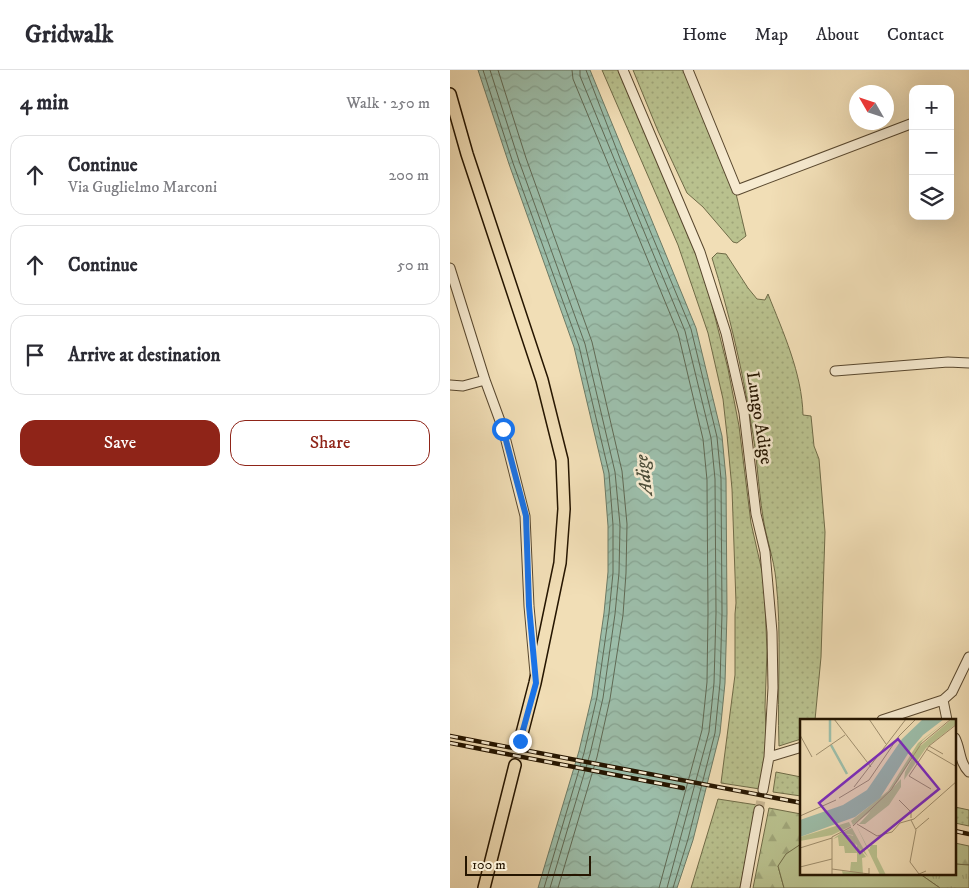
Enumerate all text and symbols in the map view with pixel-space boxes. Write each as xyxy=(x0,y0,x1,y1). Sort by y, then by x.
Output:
text: Gridwalk xyxy=(25,20,113,50)
text: Home xyxy=(682,24,727,46)
text: Map xyxy=(755,24,788,46)
text: About xyxy=(816,24,859,46)
text: Contact xyxy=(887,24,944,46)
north arrow xyxy=(849,85,894,130)
map controls xyxy=(909,85,954,220)
button: + xyxy=(909,85,954,130)
text: 4 min xyxy=(20,90,69,116)
text: Walk · 250 m xyxy=(346,93,430,113)
button: − xyxy=(909,130,954,175)
text: Continue xyxy=(68,154,138,177)
icon: ahead xyxy=(21,161,49,189)
text: 200 m xyxy=(388,165,429,185)
button: layers xyxy=(909,175,954,220)
text: Via Guglielmo Marconi xyxy=(68,177,217,197)
icon: ahead xyxy=(21,251,49,279)
text: Continue xyxy=(68,254,138,277)
text: 50 m xyxy=(397,255,429,275)
icon: arrive xyxy=(21,341,49,369)
text: Arrive at destination xyxy=(68,344,220,367)
street label: Lungo Adige xyxy=(741,370,777,466)
route start xyxy=(492,418,515,441)
button: Save xyxy=(20,420,220,466)
button: Share xyxy=(230,420,430,466)
water label: Adige xyxy=(630,453,658,499)
inset map xyxy=(800,719,957,876)
route end xyxy=(509,730,532,753)
scale bar xyxy=(465,853,591,876)
text: 100 m xyxy=(472,856,506,874)

